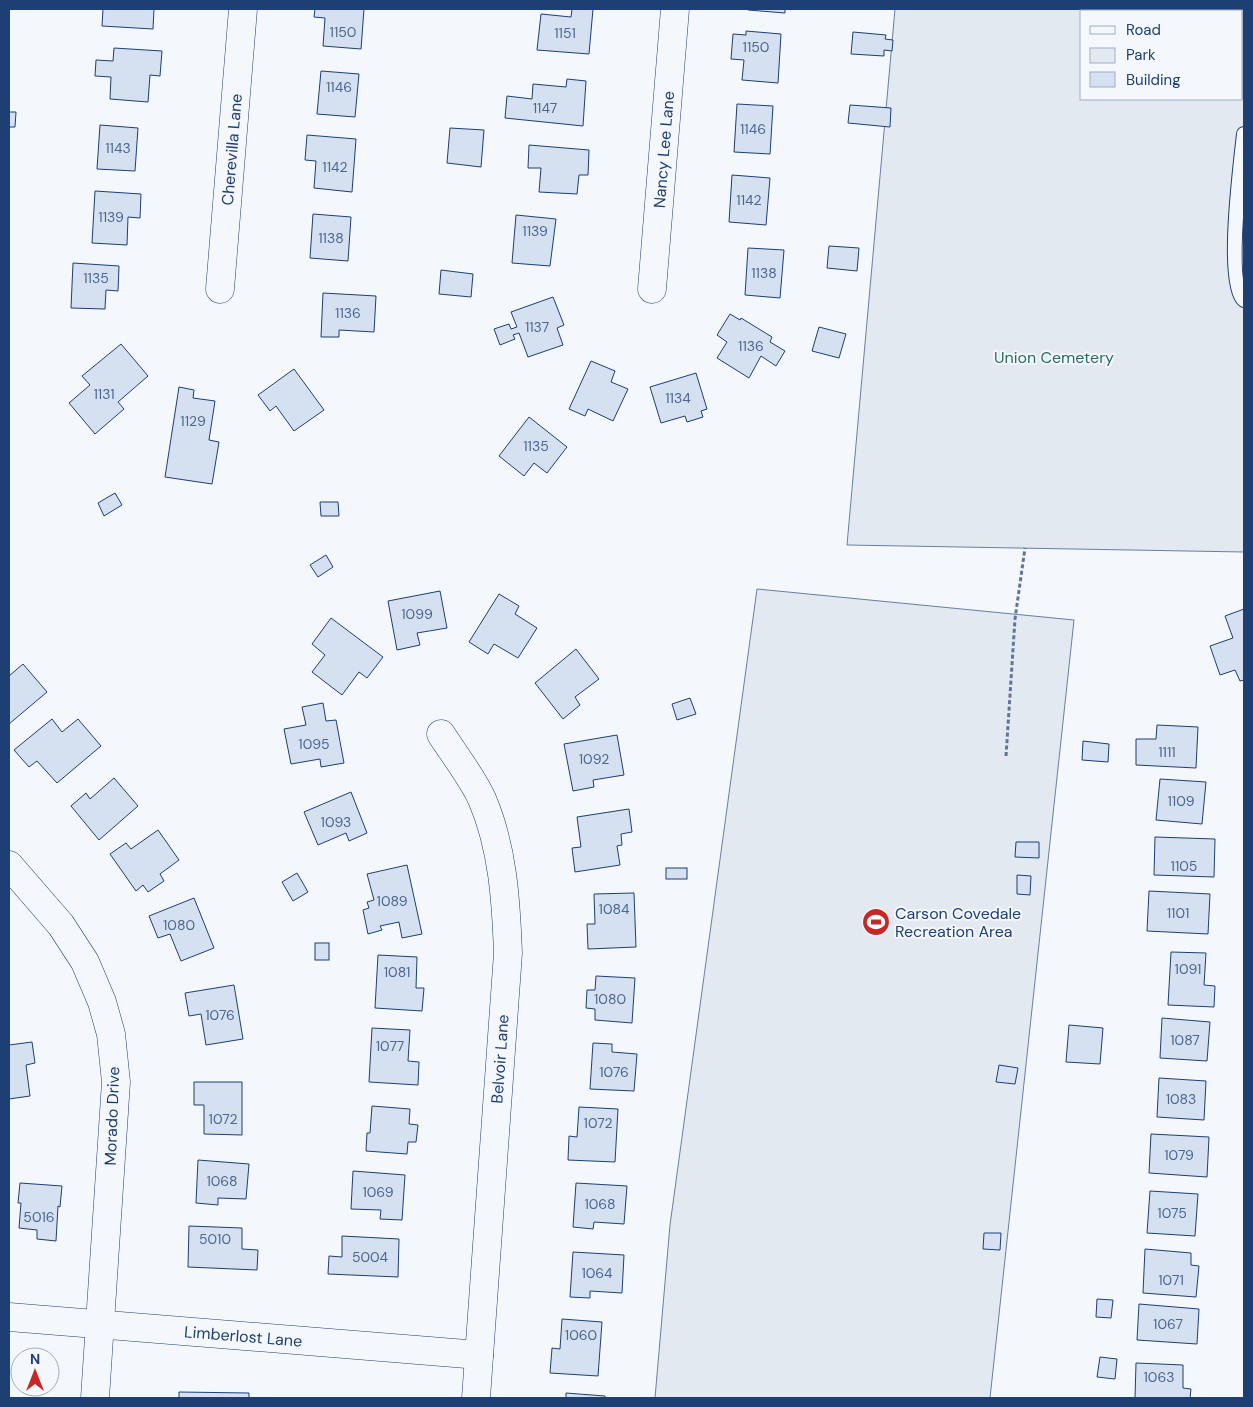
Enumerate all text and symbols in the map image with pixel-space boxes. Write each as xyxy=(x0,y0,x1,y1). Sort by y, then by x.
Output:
legend xyxy=(1080,10,1243,100)
text: Road xyxy=(1126,20,1161,40)
house number: 1150 xyxy=(330,23,356,41)
house number: 1151 xyxy=(554,24,576,42)
house number: 1150 xyxy=(743,38,769,56)
text: Park xyxy=(1126,45,1156,65)
text: Building xyxy=(1126,70,1181,90)
house number: 1146 xyxy=(326,78,352,96)
street label: Nancy Lee Lane xyxy=(648,90,679,209)
street label: Cherevilla Lane xyxy=(216,93,247,206)
house number: 1147 xyxy=(533,99,557,117)
house number: 1146 xyxy=(740,120,766,138)
house number: 1143 xyxy=(105,139,131,157)
house number: 1142 xyxy=(322,158,348,176)
house number: 1142 xyxy=(736,191,762,209)
house number: 1139 xyxy=(98,208,124,226)
house number: 1139 xyxy=(522,222,548,240)
house number: 1138 xyxy=(318,229,344,247)
house number: 1138 xyxy=(751,264,777,282)
house number: 1135 xyxy=(83,269,109,287)
house number: 1136 xyxy=(335,304,361,322)
house number: 1137 xyxy=(525,318,549,336)
house number: 1136 xyxy=(738,337,764,355)
park label: Union Cemetery xyxy=(994,347,1114,368)
house number: 1131 xyxy=(93,385,115,403)
house number: 1134 xyxy=(665,389,691,407)
house number: 1129 xyxy=(180,412,206,430)
house number: 1135 xyxy=(523,437,549,455)
house number: 1099 xyxy=(401,605,433,623)
house number: 1095 xyxy=(298,735,330,753)
house number: 1111 xyxy=(1158,743,1176,761)
house number: 1092 xyxy=(579,750,609,768)
house number: 1109 xyxy=(1167,792,1195,810)
house number: 1093 xyxy=(321,813,351,831)
house number: 1105 xyxy=(1171,857,1197,875)
house number: 1089 xyxy=(377,892,408,910)
house number: 1084 xyxy=(599,900,630,918)
place label: Carson Covedale Recreation Area xyxy=(895,903,1021,942)
house number: 1101 xyxy=(1167,904,1189,922)
sports icon: Carson Covedale Recreation Area xyxy=(861,907,891,937)
house number: 1080 xyxy=(163,916,195,934)
house number: 1091 xyxy=(1175,960,1201,978)
house number: 1081 xyxy=(384,963,410,981)
house number: 1080 xyxy=(594,990,626,1008)
house number: 1076 xyxy=(205,1006,235,1024)
street label: Belvoir Lane xyxy=(486,1014,514,1104)
house number: 1087 xyxy=(1170,1031,1200,1049)
house number: 1077 xyxy=(376,1037,404,1055)
house number: 1076 xyxy=(599,1063,629,1081)
street label: Morado Drive xyxy=(100,1066,124,1166)
house number: 1083 xyxy=(1166,1090,1196,1108)
house number: 1072 xyxy=(209,1110,237,1128)
house number: 1072 xyxy=(584,1114,612,1132)
house number: 1079 xyxy=(1164,1146,1194,1164)
house number: 1068 xyxy=(206,1172,238,1190)
house number: 1069 xyxy=(362,1183,394,1201)
house number: 1068 xyxy=(584,1195,616,1213)
house number: 1075 xyxy=(1157,1204,1187,1222)
house number: 5016 xyxy=(23,1208,55,1226)
house number: 5010 xyxy=(199,1230,231,1248)
house number: 5004 xyxy=(352,1248,389,1266)
house number: 1064 xyxy=(581,1264,613,1282)
house number: 1071 xyxy=(1158,1271,1184,1289)
house number: 1067 xyxy=(1153,1315,1183,1333)
street label: Limberlost Lane xyxy=(183,1321,303,1351)
house number: 1060 xyxy=(565,1326,597,1344)
north arrow xyxy=(10,1347,60,1397)
text: N xyxy=(30,1350,40,1368)
house number: 1063 xyxy=(1143,1368,1175,1386)

